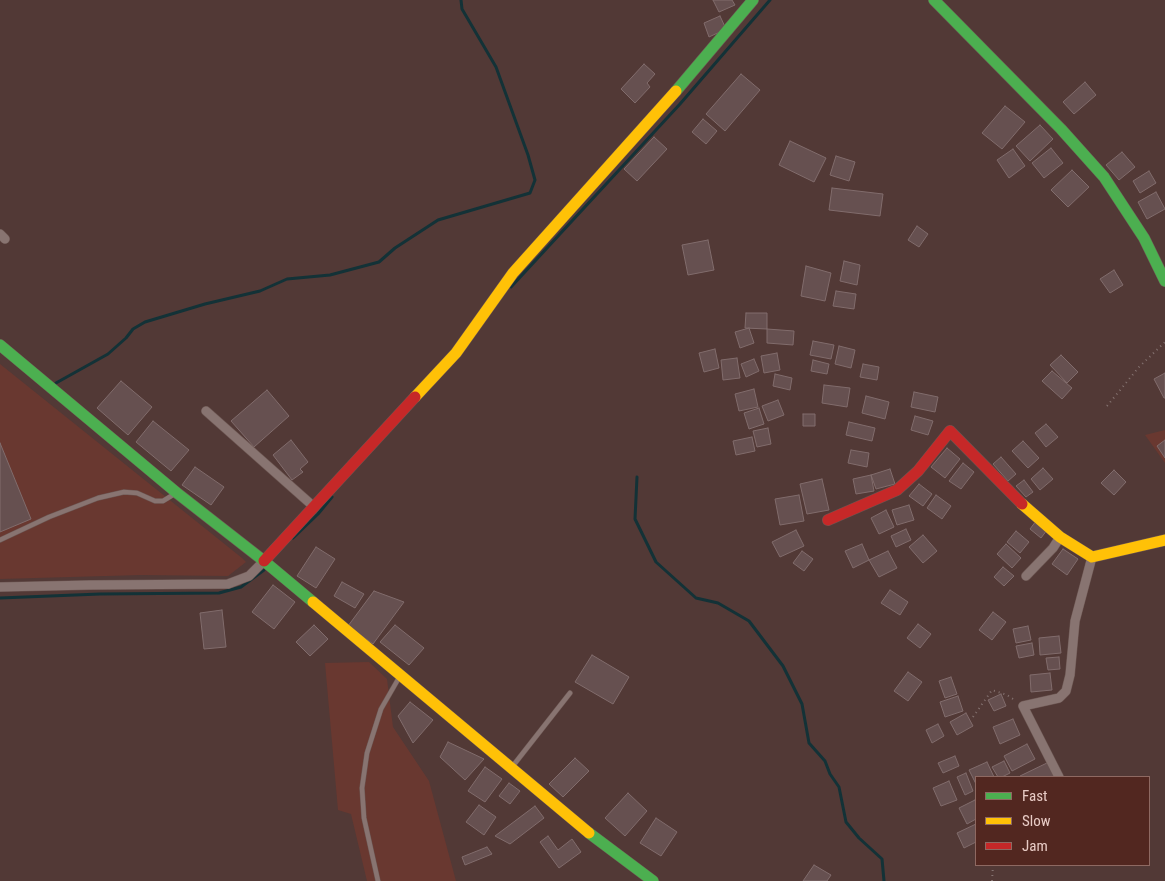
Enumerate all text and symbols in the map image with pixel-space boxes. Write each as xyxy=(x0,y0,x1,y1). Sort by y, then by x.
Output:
legend xyxy=(975,776,1150,866)
text: Fast xyxy=(1022,787,1047,805)
text: Slow xyxy=(1022,812,1051,830)
text: Jam xyxy=(1022,837,1048,855)

